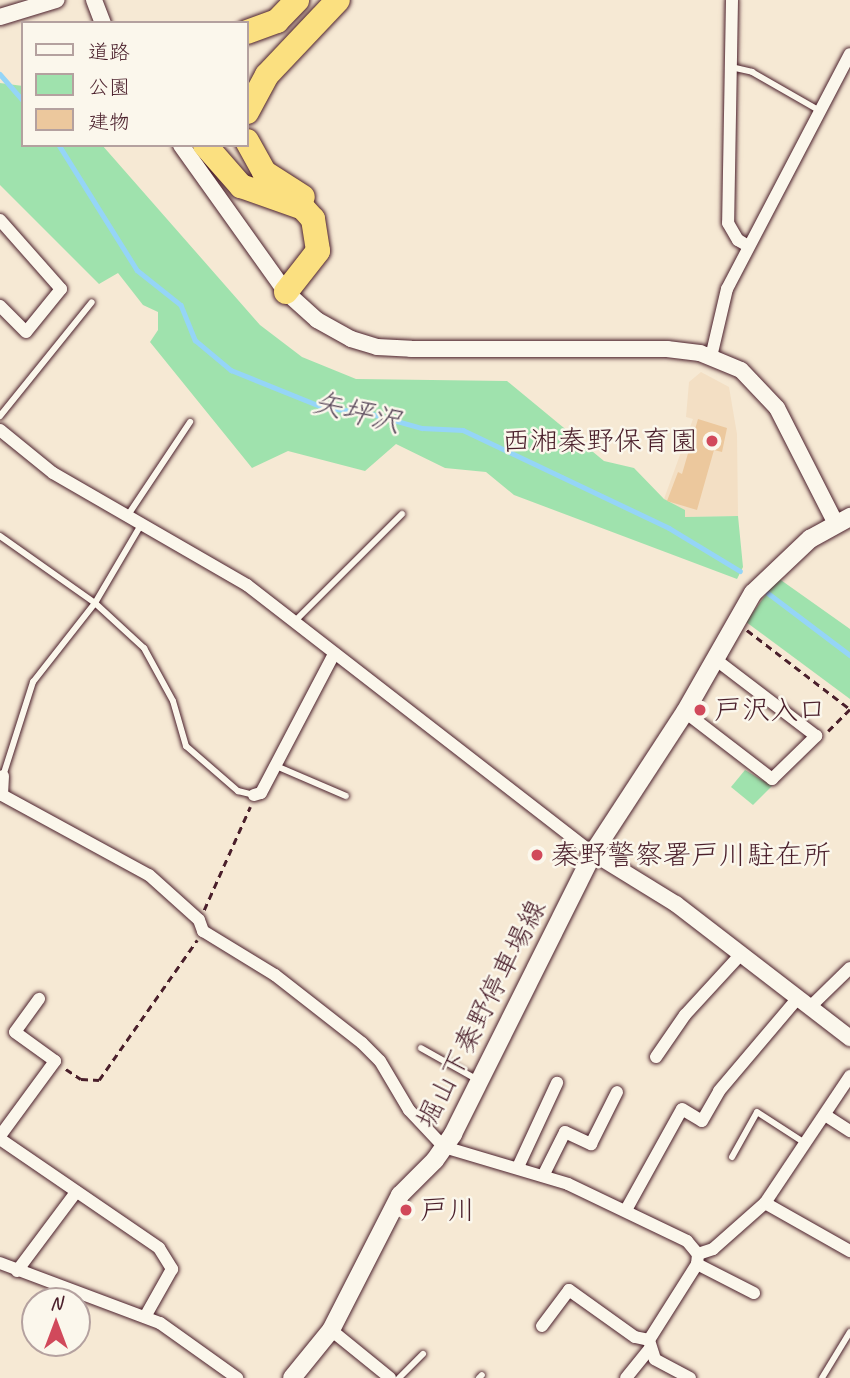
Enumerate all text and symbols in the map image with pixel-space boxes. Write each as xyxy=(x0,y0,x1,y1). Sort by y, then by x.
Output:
legend xyxy=(21,21,248,147)
text: 道路 xyxy=(88,39,130,65)
text: 公園 xyxy=(88,74,130,100)
text: 建物 xyxy=(88,109,130,135)
water label: 矢坪沢 xyxy=(309,384,405,440)
place label: 西湘秦野保育園 xyxy=(502,424,698,458)
marker: 西湘秦野保育園 xyxy=(704,433,720,449)
place label: 戸沢入口 xyxy=(714,693,826,727)
marker: 戸沢入口 xyxy=(692,702,708,718)
place label: 秦野警察署戸川駐在所 xyxy=(551,838,831,872)
marker: 秦野警察署戸川駐在所 xyxy=(529,847,545,863)
street label: 堀山下秦野停車場線 xyxy=(409,894,553,1134)
place label: 戸川 xyxy=(420,1193,476,1227)
marker: 戸川 xyxy=(398,1202,414,1218)
north arrow xyxy=(21,1287,91,1357)
text: N xyxy=(50,1291,62,1315)

